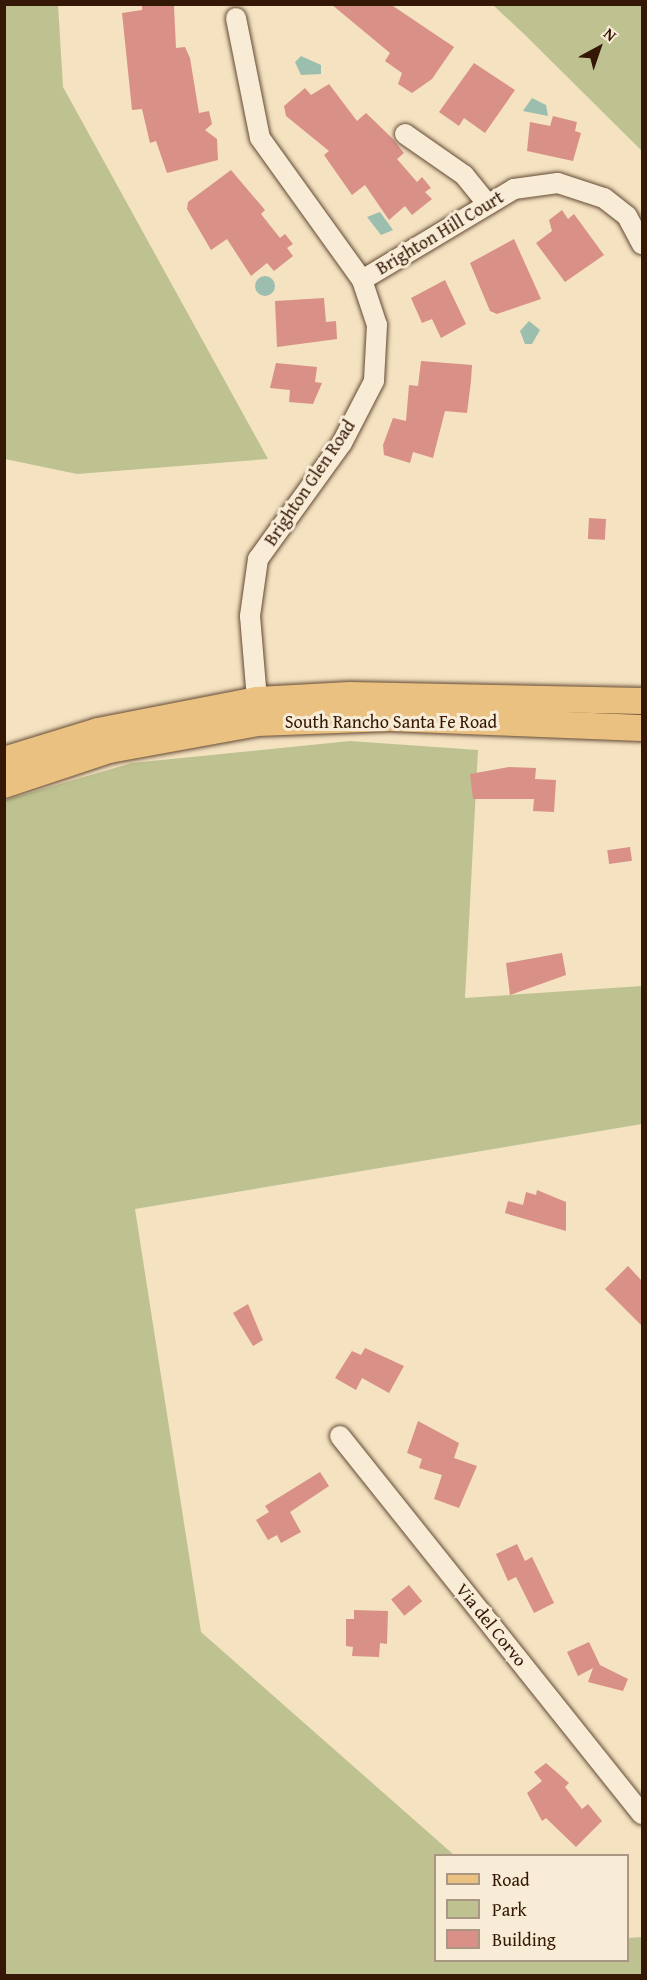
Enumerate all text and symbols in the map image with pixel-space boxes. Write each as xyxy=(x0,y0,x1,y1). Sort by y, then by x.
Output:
north arrow xyxy=(569,18,629,78)
text: N xyxy=(599,22,622,47)
street label: Brighton Hill Court xyxy=(372,186,508,280)
street label: Brighton Glen Road xyxy=(260,416,360,550)
street label: South Rancho Santa Fe Road xyxy=(285,711,497,733)
street label: Via del Corvo xyxy=(451,1579,531,1671)
legend xyxy=(434,1854,629,1962)
text: Road xyxy=(492,1866,530,1893)
text: Park xyxy=(492,1896,527,1923)
text: Building xyxy=(492,1926,556,1953)

